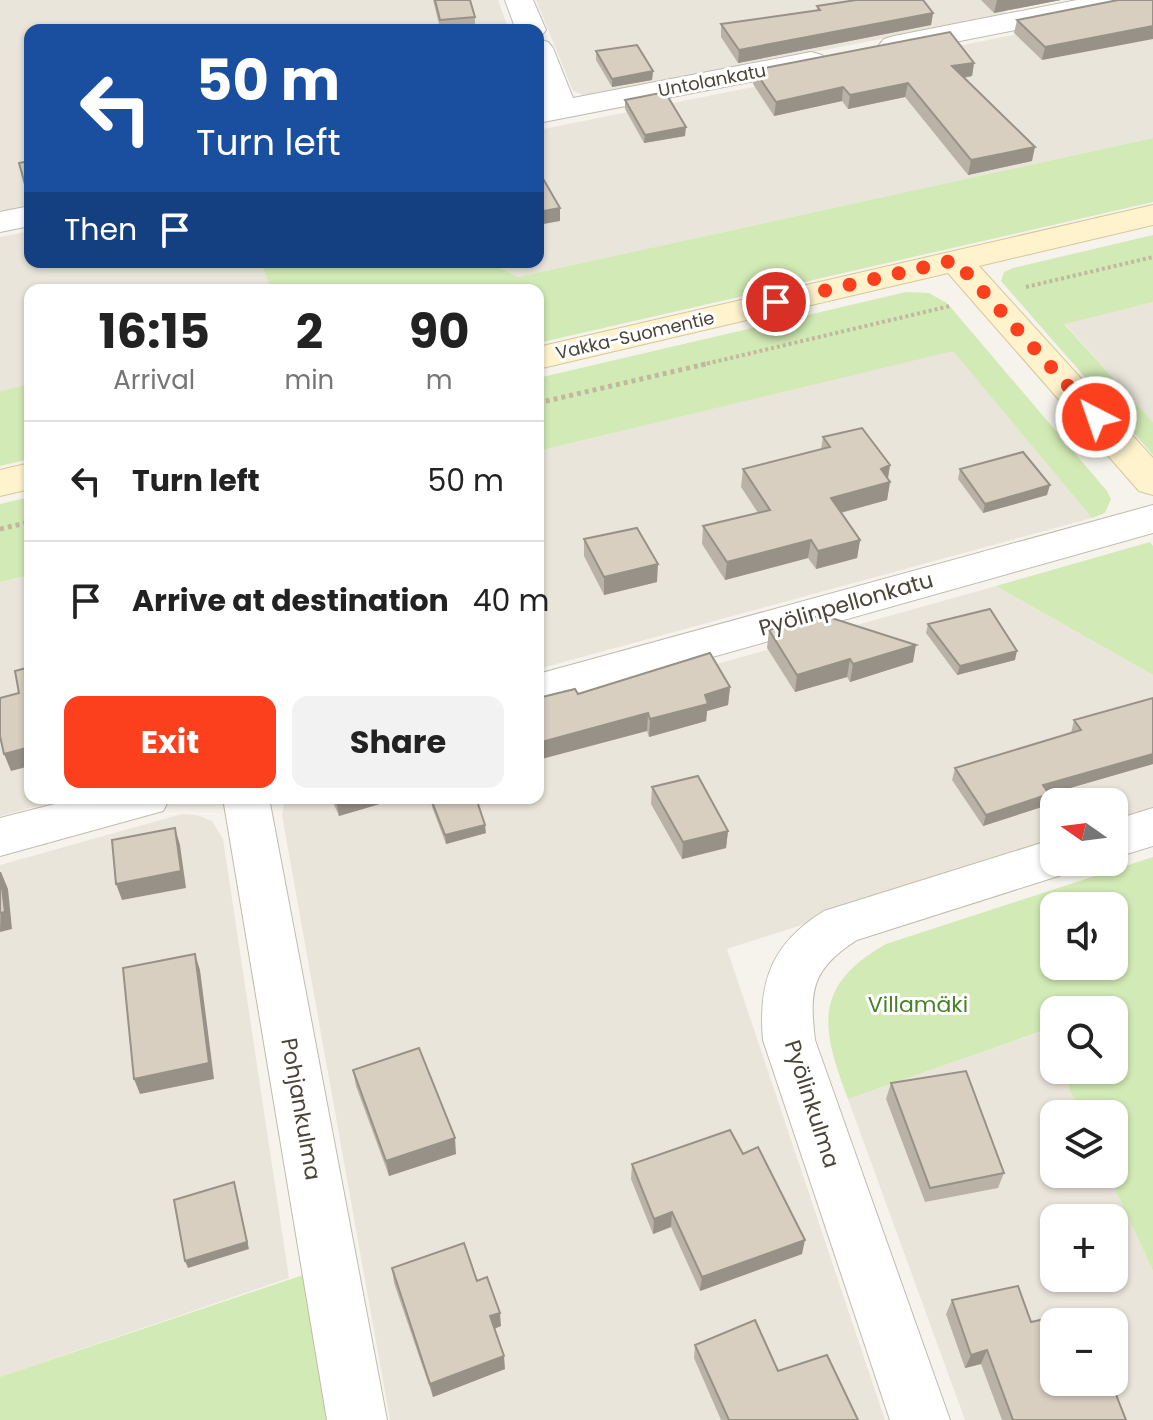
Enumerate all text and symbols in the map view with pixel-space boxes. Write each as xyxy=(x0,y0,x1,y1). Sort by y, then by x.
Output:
text: 50 m xyxy=(196,41,340,120)
icon: left xyxy=(64,56,168,160)
street label: Untolankatu xyxy=(656,57,768,103)
text: Turn left xyxy=(196,117,341,168)
text: Then xyxy=(64,208,137,251)
icon: arrive xyxy=(153,208,197,252)
pin xyxy=(742,268,810,336)
icon: arrive xyxy=(754,280,798,324)
text: 16:15 xyxy=(98,298,210,365)
text: 2 xyxy=(296,298,323,365)
text: 90 xyxy=(409,298,470,365)
street label: Vakka-Suomentie xyxy=(553,305,717,365)
text: Arrival xyxy=(113,362,195,398)
text: min xyxy=(284,362,334,398)
text: m xyxy=(426,362,453,398)
position arrow xyxy=(1054,375,1138,459)
icon: left xyxy=(64,459,108,503)
text: Turn left xyxy=(132,459,260,502)
text: 50 m xyxy=(427,459,504,502)
street label: Pyölinpellonkatu xyxy=(755,564,937,644)
icon: arrive xyxy=(64,579,108,623)
text: Arrive at destination xyxy=(132,579,449,622)
text: 40 m xyxy=(473,579,549,622)
button: Exit xyxy=(64,696,276,788)
button: Share xyxy=(292,696,504,788)
north arrow xyxy=(1040,788,1128,876)
map controls xyxy=(1040,788,1128,1396)
button: sound xyxy=(1040,892,1128,980)
park label: Villamäki xyxy=(868,989,968,1020)
button: search xyxy=(1040,996,1128,1084)
street label: Pohjankulma xyxy=(273,1036,329,1182)
street label: Pyölinkulma xyxy=(777,1036,847,1172)
button: layers xyxy=(1040,1100,1128,1188)
button: + xyxy=(1040,1204,1128,1292)
button: − xyxy=(1040,1308,1128,1396)

